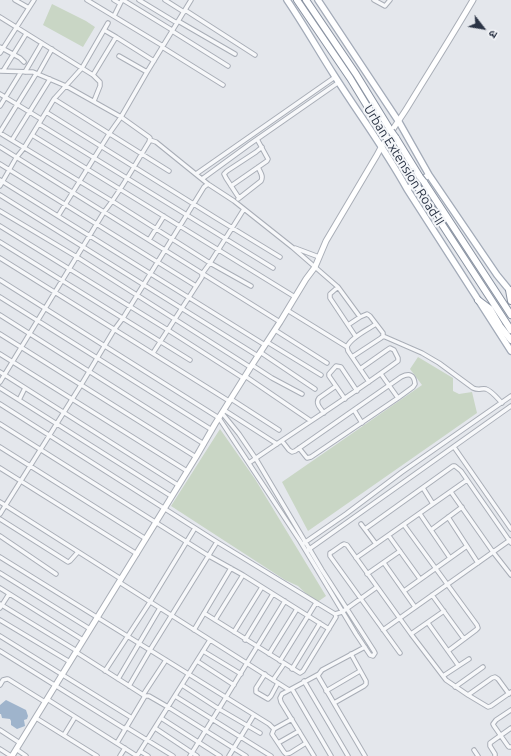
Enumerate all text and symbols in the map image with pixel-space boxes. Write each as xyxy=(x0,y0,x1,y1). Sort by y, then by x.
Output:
north arrow xyxy=(463,8,503,48)
text: उ xyxy=(486,28,500,40)
street label: Urban Extension Road-II xyxy=(360,102,448,228)

